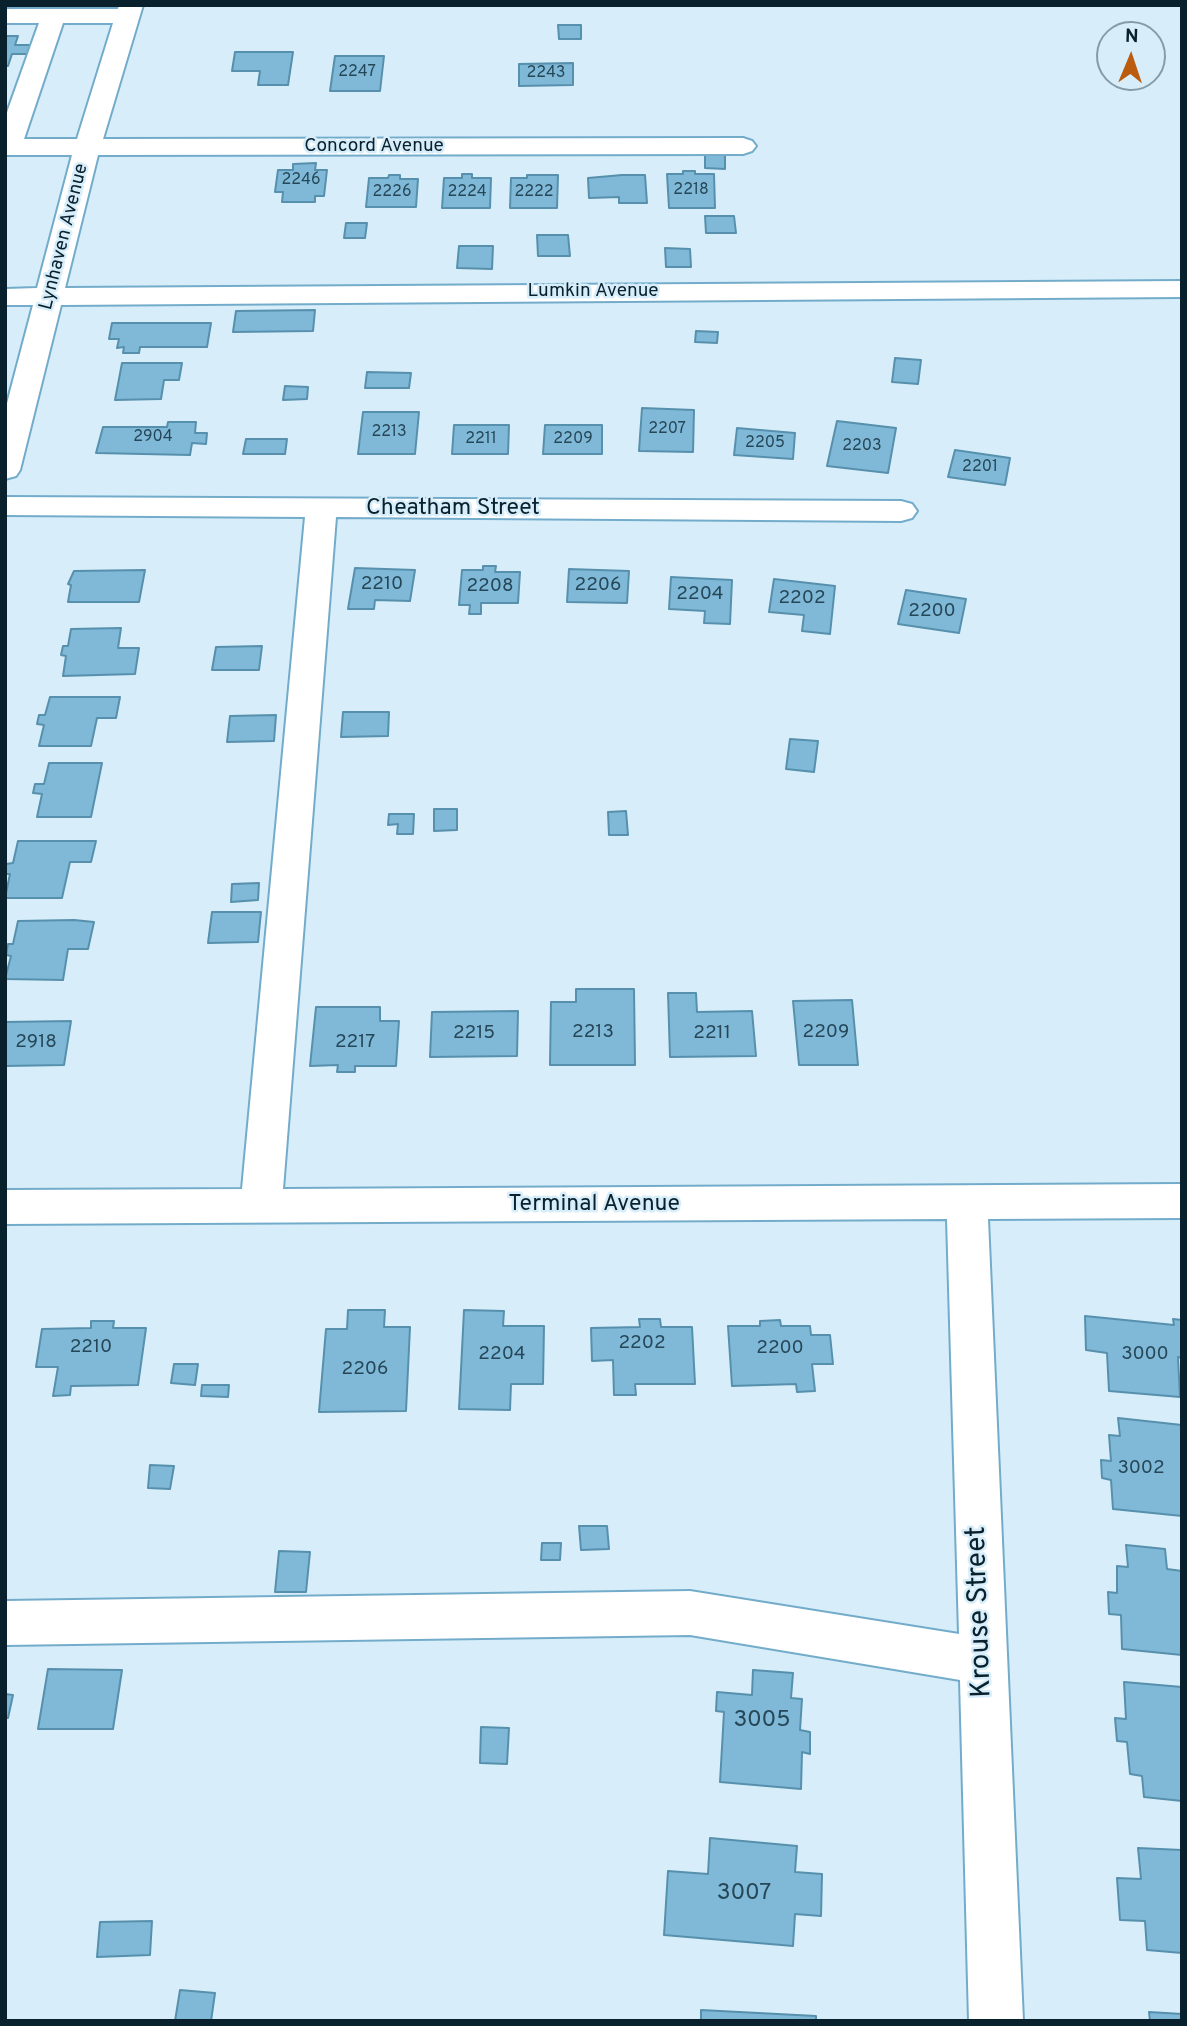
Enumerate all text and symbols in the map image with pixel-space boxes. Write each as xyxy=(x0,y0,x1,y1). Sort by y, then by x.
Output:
north arrow xyxy=(1096,21,1166,91)
text: N xyxy=(1124,25,1139,49)
house number: 2247 xyxy=(338,63,376,83)
house number: 2243 xyxy=(527,64,565,84)
street label: Concord Avenue xyxy=(304,136,444,158)
street label: Lynhaven Avenue xyxy=(36,161,94,313)
house number: 2246 xyxy=(282,171,320,191)
house number: 2218 xyxy=(673,181,709,201)
house number: 2226 xyxy=(373,183,411,203)
house number: 2224 xyxy=(447,183,487,203)
house number: 2222 xyxy=(514,183,554,203)
street label: Lumkin Avenue xyxy=(527,281,659,303)
house number: 2207 xyxy=(648,420,686,440)
house number: 2213 xyxy=(371,423,407,443)
house number: 2904 xyxy=(133,428,173,448)
house number: 2211 xyxy=(465,430,497,450)
house number: 2209 xyxy=(553,430,593,450)
house number: 2205 xyxy=(745,434,785,454)
house number: 2203 xyxy=(842,437,882,457)
house number: 2201 xyxy=(962,458,998,478)
street label: Cheatham Street xyxy=(366,495,540,523)
house number: 2210 xyxy=(361,574,403,596)
house number: 2206 xyxy=(575,575,621,597)
house number: 2208 xyxy=(466,576,514,598)
house number: 2204 xyxy=(676,584,724,606)
house number: 2202 xyxy=(778,588,826,610)
house number: 2200 xyxy=(908,601,956,623)
house number: 2213 xyxy=(572,1022,614,1044)
house number: 2209 xyxy=(803,1022,849,1044)
house number: 2215 xyxy=(453,1023,495,1045)
house number: 2211 xyxy=(693,1023,731,1045)
house number: 2918 xyxy=(15,1032,57,1054)
house number: 2217 xyxy=(335,1032,375,1054)
street label: Terminal Avenue xyxy=(508,1191,680,1219)
house number: 2202 xyxy=(618,1333,666,1355)
house number: 2210 xyxy=(70,1337,112,1359)
house number: 2200 xyxy=(756,1338,804,1360)
house number: 2204 xyxy=(478,1344,526,1366)
house number: 3000 xyxy=(1121,1344,1169,1366)
house number: 2206 xyxy=(342,1359,388,1381)
house number: 3002 xyxy=(1117,1458,1165,1480)
street label: Krouse Street xyxy=(961,1526,1001,1698)
house number: 3005 xyxy=(733,1707,791,1735)
house number: 3007 xyxy=(717,1880,771,1908)

